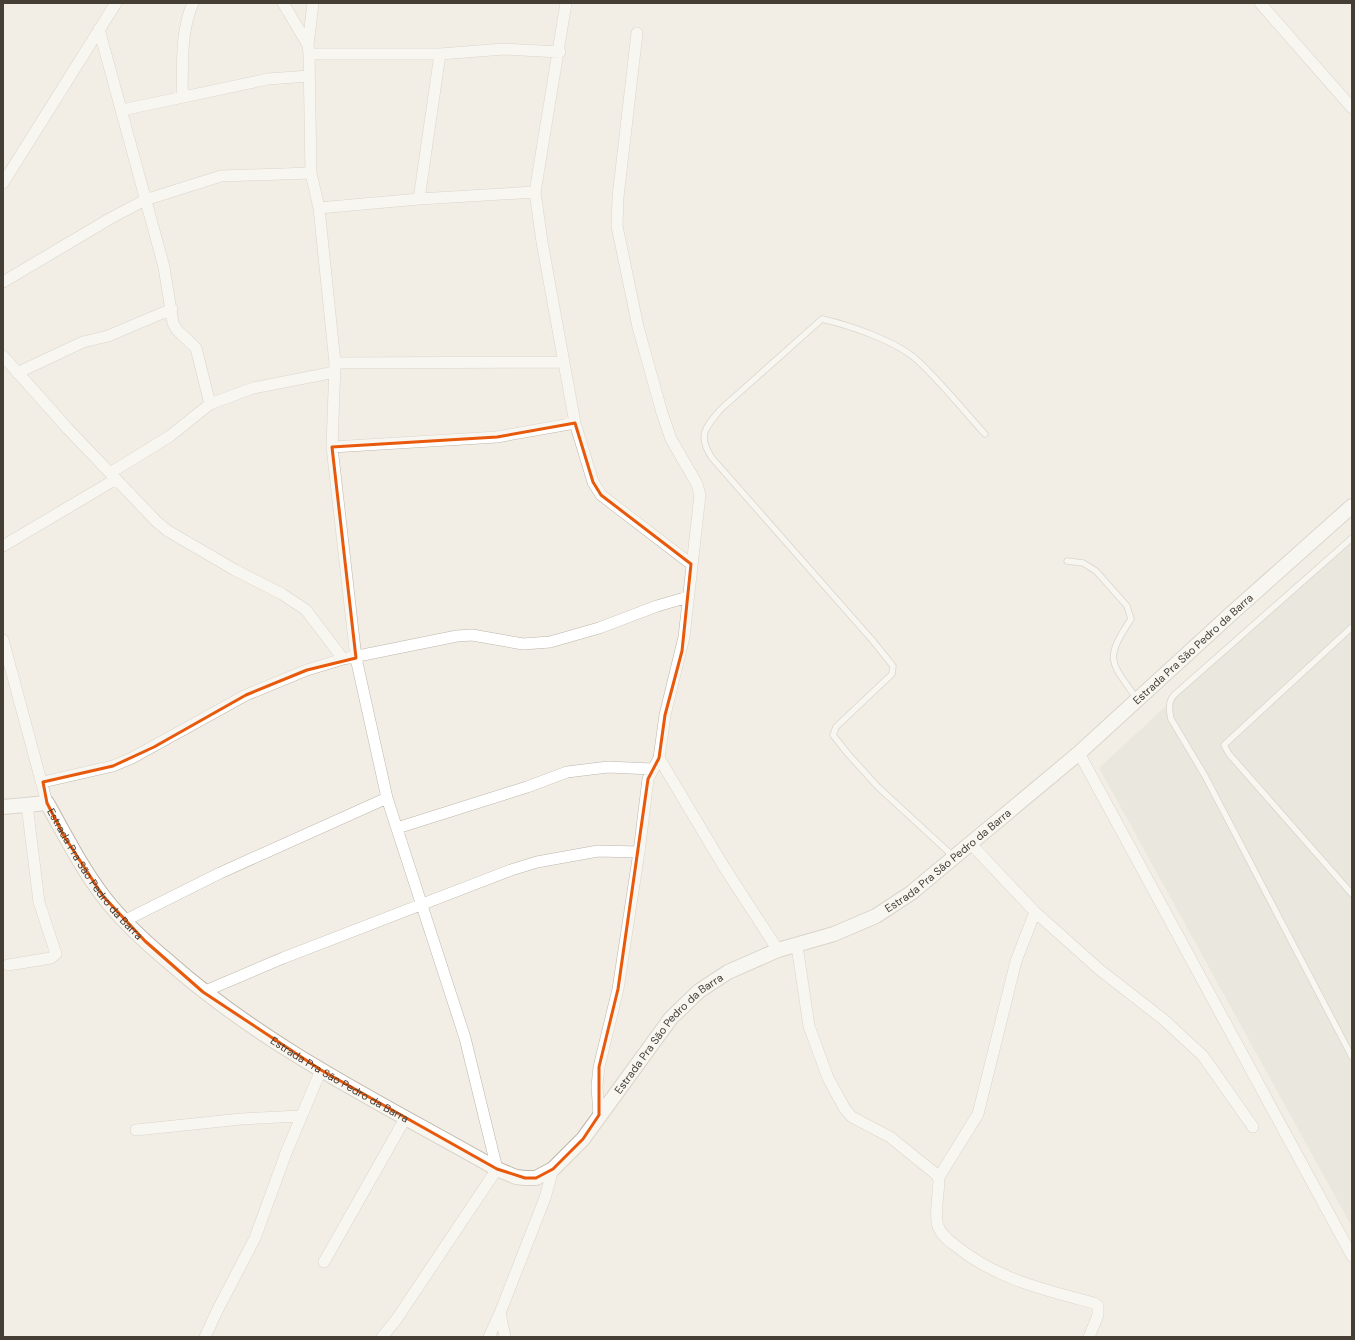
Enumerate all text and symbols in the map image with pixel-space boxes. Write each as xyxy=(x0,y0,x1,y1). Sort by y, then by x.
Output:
street label: Estrada Pra São Pedro da Barra xyxy=(1130,590,1256,707)
street label: Estrada Pra São Pedro da Barra xyxy=(44,806,146,942)
street label: Estrada Pra São Pedro da Barra xyxy=(882,806,1014,915)
street label: Estrada Pra São Pedro da Barra xyxy=(611,970,726,1097)
street label: Estrada Pra São Pedro da Barra xyxy=(268,1033,411,1126)

